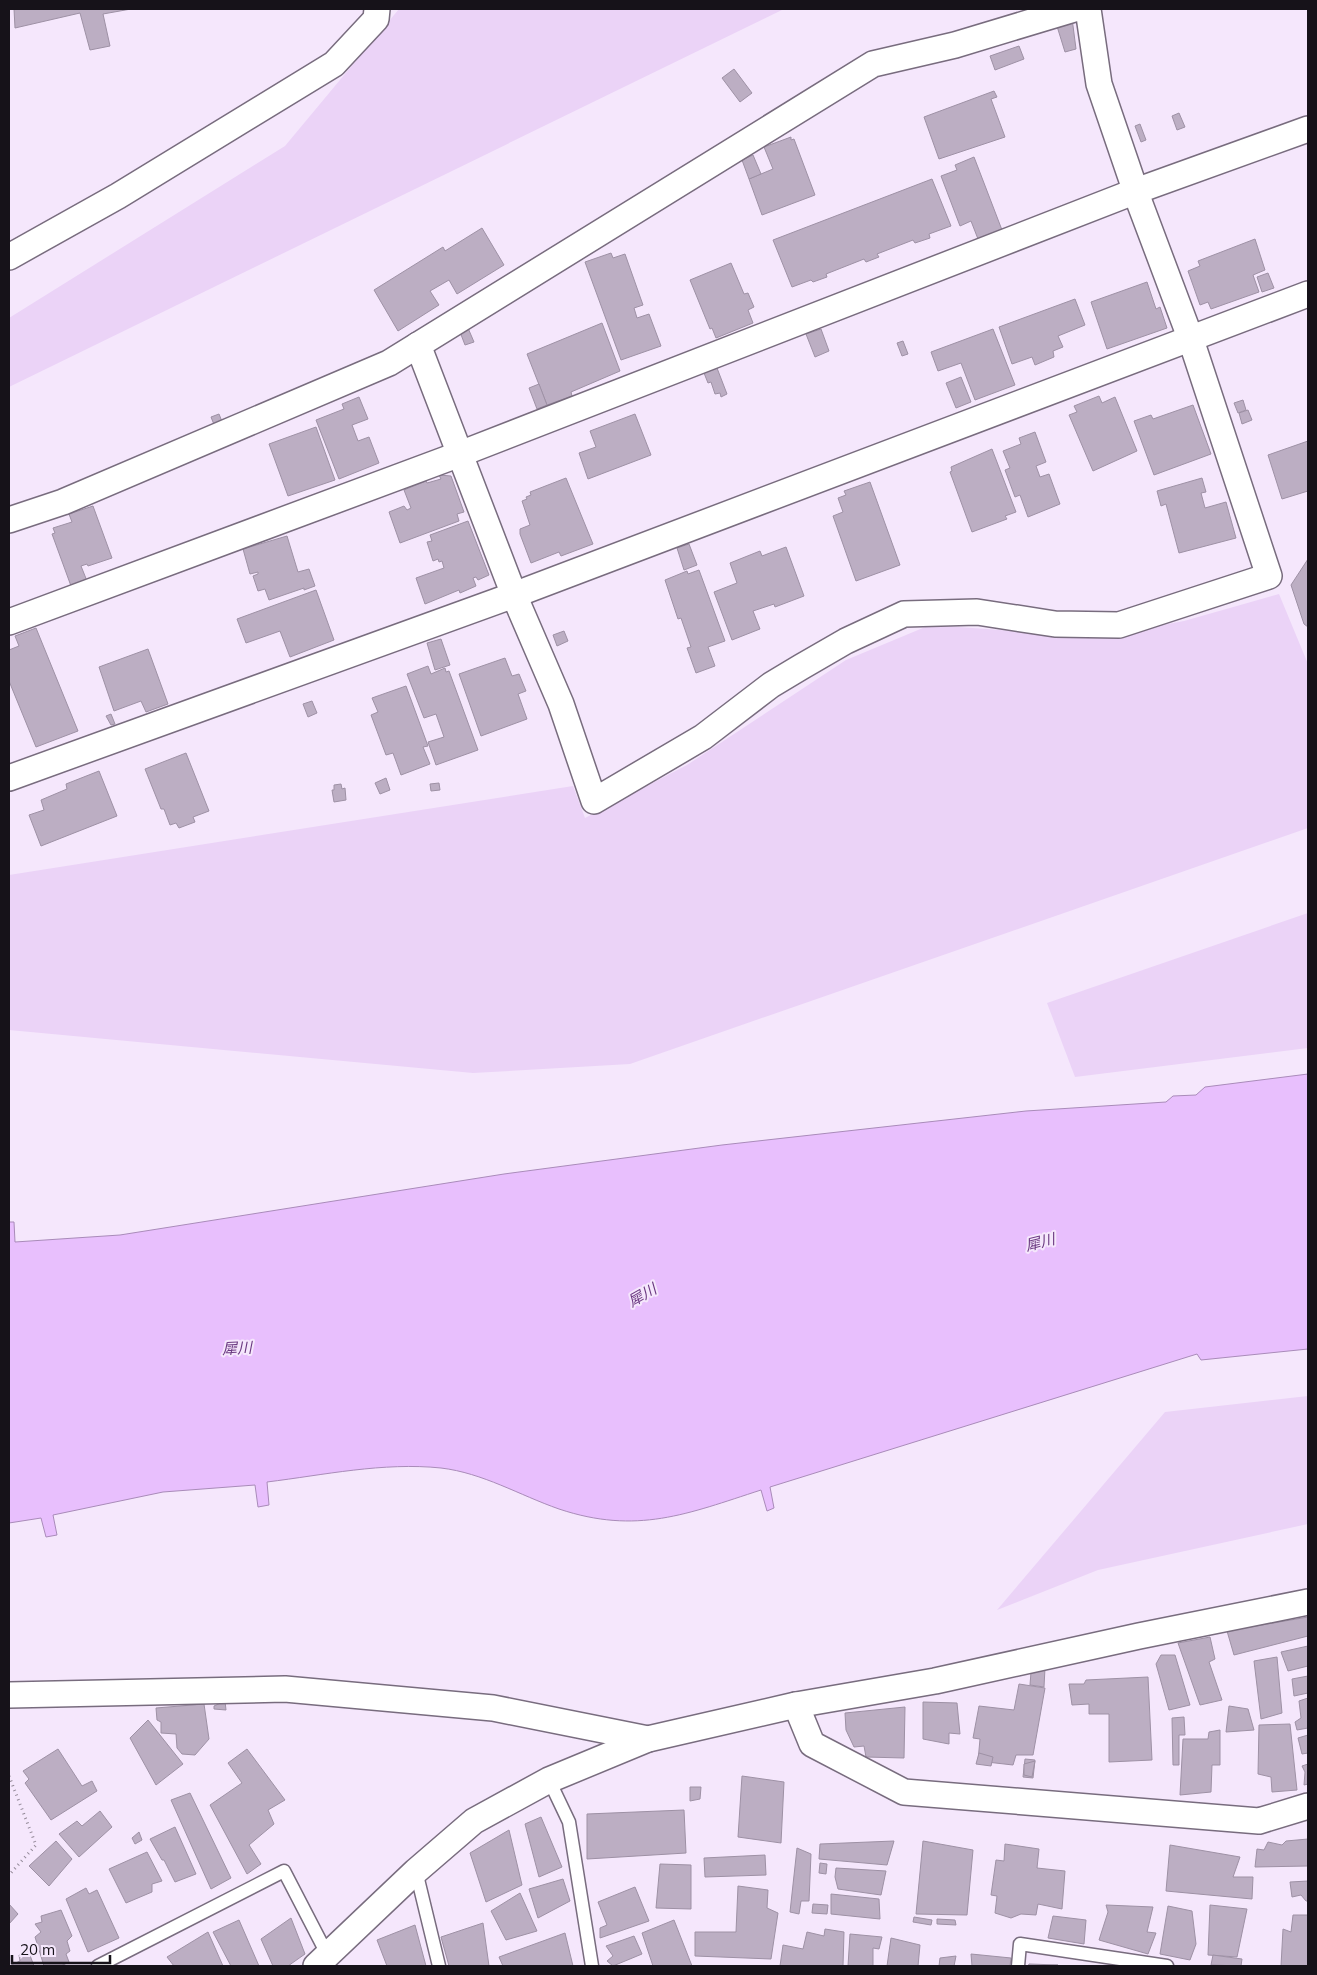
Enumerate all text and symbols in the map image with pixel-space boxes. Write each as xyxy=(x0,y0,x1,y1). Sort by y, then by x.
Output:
water label: 犀川 xyxy=(1023,1229,1059,1255)
water label: 犀川 xyxy=(624,1278,661,1311)
water label: 犀川 xyxy=(222,1338,254,1358)
scale bar xyxy=(12,1932,110,1964)
text: 20 m xyxy=(20,1940,55,1959)

